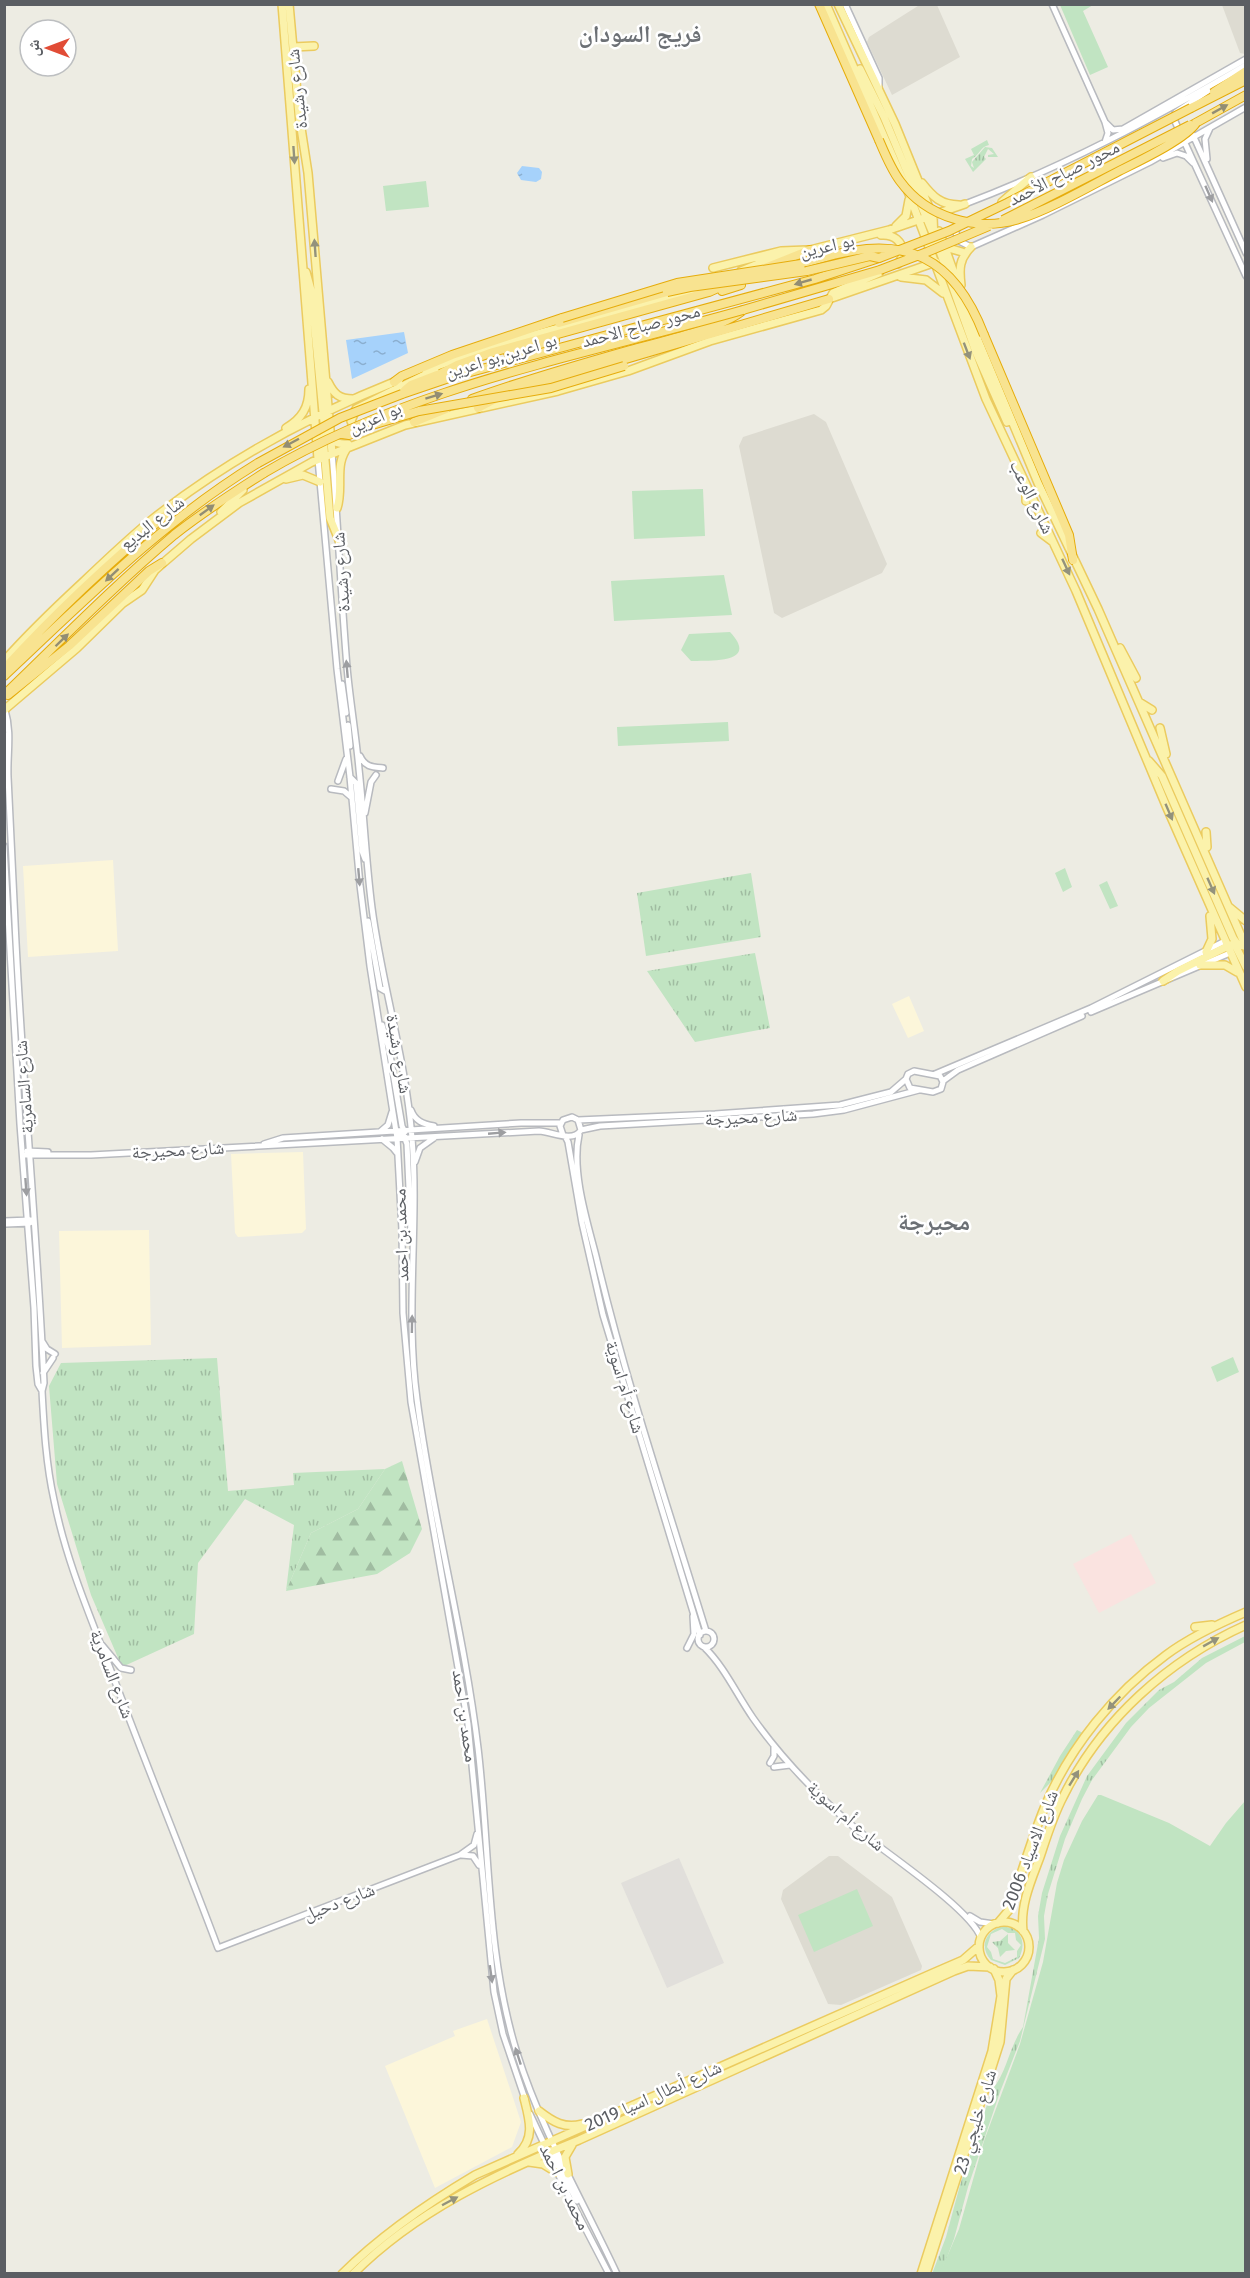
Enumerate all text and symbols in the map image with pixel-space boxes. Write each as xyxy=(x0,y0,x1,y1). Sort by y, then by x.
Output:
north arrow xyxy=(18,18,78,78)
district label: فريج السودان xyxy=(578,20,702,49)
text: ش xyxy=(24,39,43,56)
street label: شارع رشيدة xyxy=(282,48,312,130)
one-way arrow xyxy=(1212,104,1229,114)
street label: محور صباح الأحمد xyxy=(1005,136,1124,211)
one-way arrow xyxy=(289,146,299,165)
one-way arrow xyxy=(1204,186,1213,203)
street label: بو اعرين xyxy=(797,229,857,263)
one-way arrow xyxy=(310,239,319,258)
one-way arrow xyxy=(794,278,812,287)
street label: محور صباح الاحمد xyxy=(579,300,703,353)
street label: بو اعرين,بو اعرين xyxy=(443,329,559,383)
one-way arrow xyxy=(962,343,972,361)
one-way arrow xyxy=(425,391,443,401)
street label: بو اعرين xyxy=(345,397,405,439)
one-way arrow xyxy=(282,438,299,448)
street label: شارع الوعب xyxy=(1005,457,1059,537)
street label: شارع البديع xyxy=(115,491,189,556)
one-way arrow xyxy=(200,505,215,517)
street label: شارع رشيدة xyxy=(327,531,355,613)
one-way arrow xyxy=(1061,558,1070,575)
one-way arrow xyxy=(105,568,119,582)
one-way arrow xyxy=(54,633,68,647)
one-way arrow xyxy=(342,659,352,678)
one-way arrow xyxy=(1164,803,1174,821)
one-way arrow xyxy=(354,867,364,886)
one-way arrow xyxy=(1206,878,1216,896)
street label: شارع رشيدة xyxy=(381,1013,417,1095)
street label: شارع السامرية xyxy=(10,1040,38,1134)
street label: شارع محيرجة xyxy=(704,1104,798,1130)
one-way arrow xyxy=(487,1128,506,1138)
street label: شارع محيرجة xyxy=(131,1137,225,1163)
one-way arrow xyxy=(21,1178,30,1197)
street label: محمد بن احمد xyxy=(388,1188,414,1282)
district label: محيرجة xyxy=(898,1208,970,1236)
one-way arrow xyxy=(407,1315,417,1334)
street label: شارع أم اسوية xyxy=(600,1338,650,1436)
street label: شارع السامرية xyxy=(85,1626,139,1722)
one-way arrow xyxy=(1203,1637,1220,1647)
street label: محمد بن احمد xyxy=(448,1668,482,1764)
one-way arrow xyxy=(1107,1695,1121,1710)
one-way arrow xyxy=(1068,1770,1079,1786)
street label: شارع أم اسوية xyxy=(802,1776,889,1856)
street label: شارع الاسياد 2006 xyxy=(997,1787,1063,1913)
street label: شارع دحيل xyxy=(300,1878,378,1926)
one-way arrow xyxy=(487,1964,496,1983)
one-way arrow xyxy=(513,2047,523,2065)
street label: شارع أبطال اسيا 2019 xyxy=(581,2056,725,2136)
street label: شارع خليجي 23 xyxy=(949,2067,1005,2178)
street label: محمد بن احمد xyxy=(535,2140,595,2234)
one-way arrow xyxy=(441,2196,458,2206)

